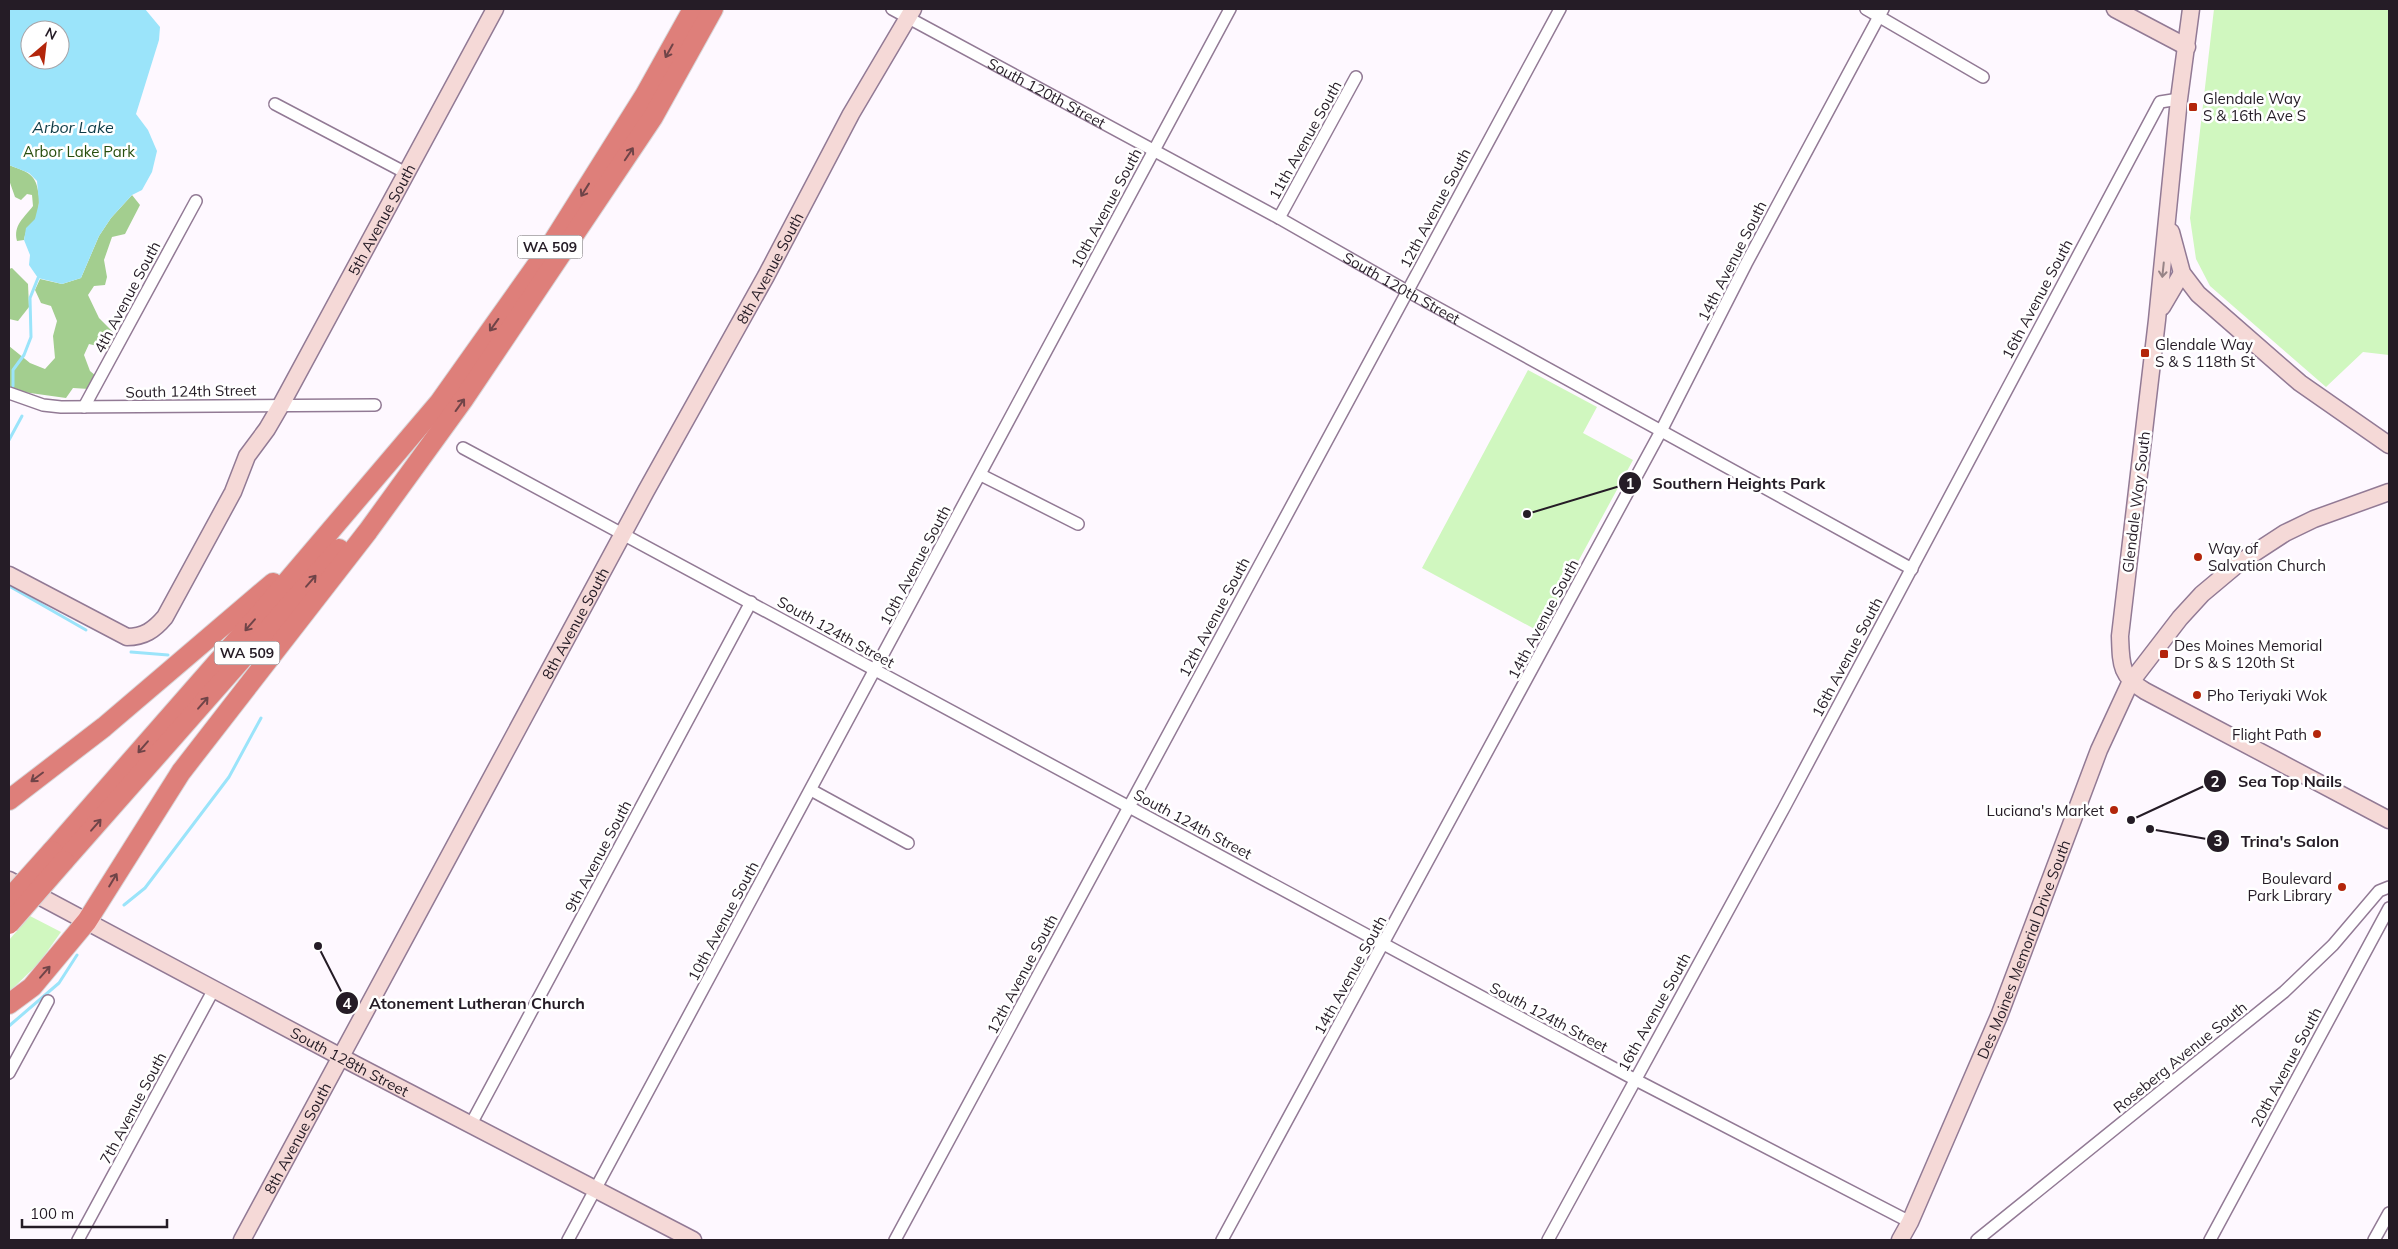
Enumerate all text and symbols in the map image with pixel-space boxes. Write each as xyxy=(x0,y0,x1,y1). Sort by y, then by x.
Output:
north arrow xyxy=(20,20,70,70)
text: N xyxy=(42,23,60,44)
one-way arrow xyxy=(664,44,674,59)
street label: South 120th Street xyxy=(985,53,1109,132)
street label: 11th Avenue South xyxy=(1265,77,1345,203)
place label: Glendale Way S & 16th Ave S xyxy=(2203,89,2306,125)
marker: Glendale Way S & 16th Ave S xyxy=(2187,101,2199,113)
water label: Arbor Lake xyxy=(31,117,114,137)
park label: Arbor Lake Park xyxy=(23,142,135,161)
street label: 10th Avenue South xyxy=(1066,145,1146,271)
street label: 12th Avenue South xyxy=(1395,145,1475,271)
one-way arrow xyxy=(624,147,634,161)
street label: 5th Avenue South xyxy=(343,160,419,279)
one-way arrow xyxy=(580,183,590,197)
street label: 14th Avenue South xyxy=(1693,198,1771,324)
street label: 8th Avenue South xyxy=(732,209,807,327)
road number: WA 509 xyxy=(518,236,582,258)
street label: 16th Avenue South xyxy=(1997,236,2077,362)
street label: 4th Avenue South xyxy=(90,238,164,356)
street label: South 120th Street xyxy=(1340,247,1464,328)
one-way arrow xyxy=(2158,262,2167,278)
one-way arrow xyxy=(489,318,500,331)
place label: Glendale Way S & S 118th St xyxy=(2155,335,2255,371)
marker: Glendale Way S & S 118th St xyxy=(2139,347,2151,359)
street label: South 124th Street xyxy=(125,380,257,402)
one-way arrow xyxy=(455,398,465,412)
street label: Glendale Way South xyxy=(2118,430,2154,574)
callout: Southern Heights Park xyxy=(1617,468,1835,499)
text: Southern Heights Park xyxy=(1653,473,1827,493)
text: 1 xyxy=(1625,474,1635,493)
street label: 10th Avenue South xyxy=(875,502,955,628)
place label: Way of Salvation Church xyxy=(2208,539,2326,575)
marker: Way of Salvation Church xyxy=(2192,551,2204,563)
street label: 12th Avenue South xyxy=(1174,554,1254,680)
street label: 14th Avenue South xyxy=(1503,556,1583,682)
street label: 8th Avenue South xyxy=(537,564,613,682)
one-way arrow xyxy=(305,574,317,587)
street label: South 124th Street xyxy=(774,592,898,672)
street label: 16th Avenue South xyxy=(1807,594,1887,720)
one-way arrow xyxy=(244,619,256,632)
place label: Des Moines Memorial Dr S & S 120th St xyxy=(2174,636,2322,672)
road number: WA 509 xyxy=(214,641,280,664)
marker: Des Moines Memorial Dr S & S 120th St xyxy=(2158,648,2170,660)
place label: Pho Teriyaki Wok xyxy=(2207,686,2328,705)
marker: Pho Teriyaki Wok xyxy=(2191,689,2203,701)
one-way arrow xyxy=(198,696,209,709)
place label: Flight Path xyxy=(2232,725,2307,744)
marker: Flight Path xyxy=(2311,728,2323,740)
one-way arrow xyxy=(137,741,149,754)
callout: Sea Top Nails xyxy=(2203,766,2352,797)
text: Sea Top Nails xyxy=(2238,771,2342,791)
one-way arrow xyxy=(30,772,44,782)
text: 2 xyxy=(2210,772,2220,791)
street label: South 124th Street xyxy=(1131,785,1255,863)
street label: 9th Avenue South xyxy=(561,797,635,915)
place label: Luciana's Market xyxy=(1987,801,2104,820)
marker: Luciana's Market xyxy=(2108,804,2120,816)
one-way arrow xyxy=(90,818,102,831)
callout: Trina's Salon xyxy=(2206,826,2349,857)
text: 3 xyxy=(2213,831,2223,850)
text: Trina's Salon xyxy=(2241,831,2339,851)
street label: Des Moines Memorial Drive South xyxy=(1972,837,2074,1062)
street label: 10th Avenue South xyxy=(683,858,763,984)
place label: Boulevard Park Library xyxy=(2248,869,2332,905)
one-way arrow xyxy=(108,873,118,887)
marker: Boulevard Park Library xyxy=(2336,881,2348,893)
street label: 12th Avenue South xyxy=(982,911,1062,1037)
street label: 14th Avenue South xyxy=(1310,912,1390,1038)
street label: 16th Avenue South xyxy=(1614,949,1694,1075)
one-way arrow xyxy=(39,965,51,978)
street label: South 124th Street xyxy=(1487,978,1611,1056)
callout: Atonement Lutheran Church xyxy=(334,988,595,1019)
text: Atonement Lutheran Church xyxy=(369,993,585,1013)
text: 4 xyxy=(342,994,352,1013)
street label: Roseberg Avenue South xyxy=(2109,997,2251,1117)
street label: 20th Avenue South xyxy=(2246,1004,2326,1130)
street label: South 128th Street xyxy=(287,1022,412,1100)
street label: 7th Avenue South xyxy=(96,1049,170,1167)
street label: 8th Avenue South xyxy=(259,1079,335,1197)
scale bar xyxy=(22,1196,168,1228)
text: 100 m xyxy=(30,1204,74,1223)

